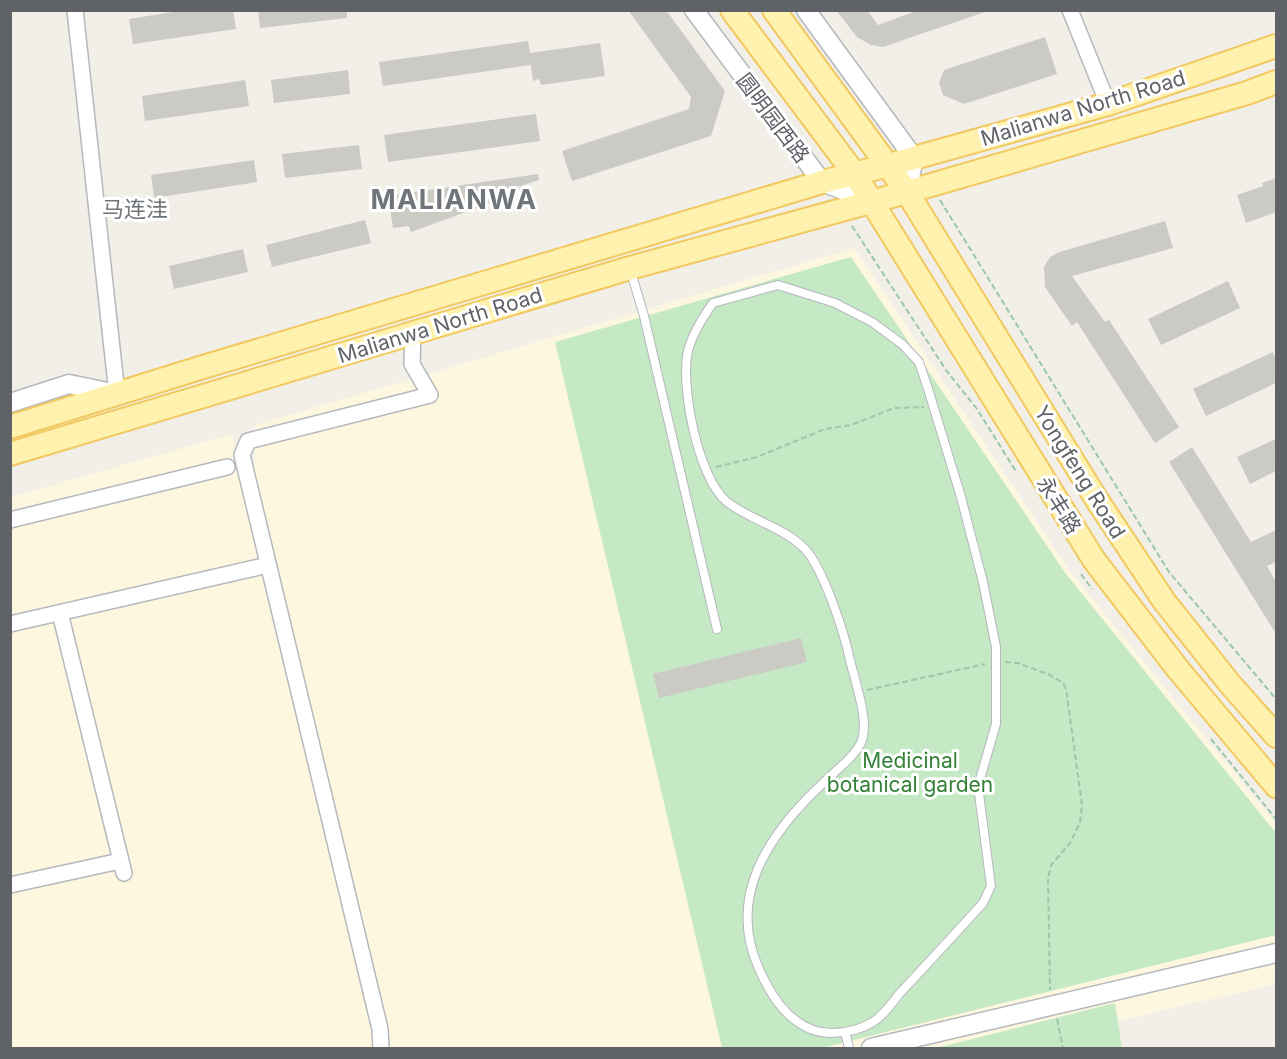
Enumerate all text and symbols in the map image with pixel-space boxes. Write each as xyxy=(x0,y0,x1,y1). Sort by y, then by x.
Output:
street label: Malianwa North Road xyxy=(978,65,1188,151)
street label: 圆明园西路 xyxy=(731,69,815,167)
district label: MALIANWA xyxy=(370,183,538,216)
district label: 马连洼 xyxy=(102,196,168,222)
street label: Malianwa North Road xyxy=(335,282,545,368)
street label: Yongfeng Road xyxy=(1029,401,1131,543)
street label: 永丰路 xyxy=(1032,472,1086,538)
park label: Medicinal botanical garden xyxy=(827,748,993,797)

